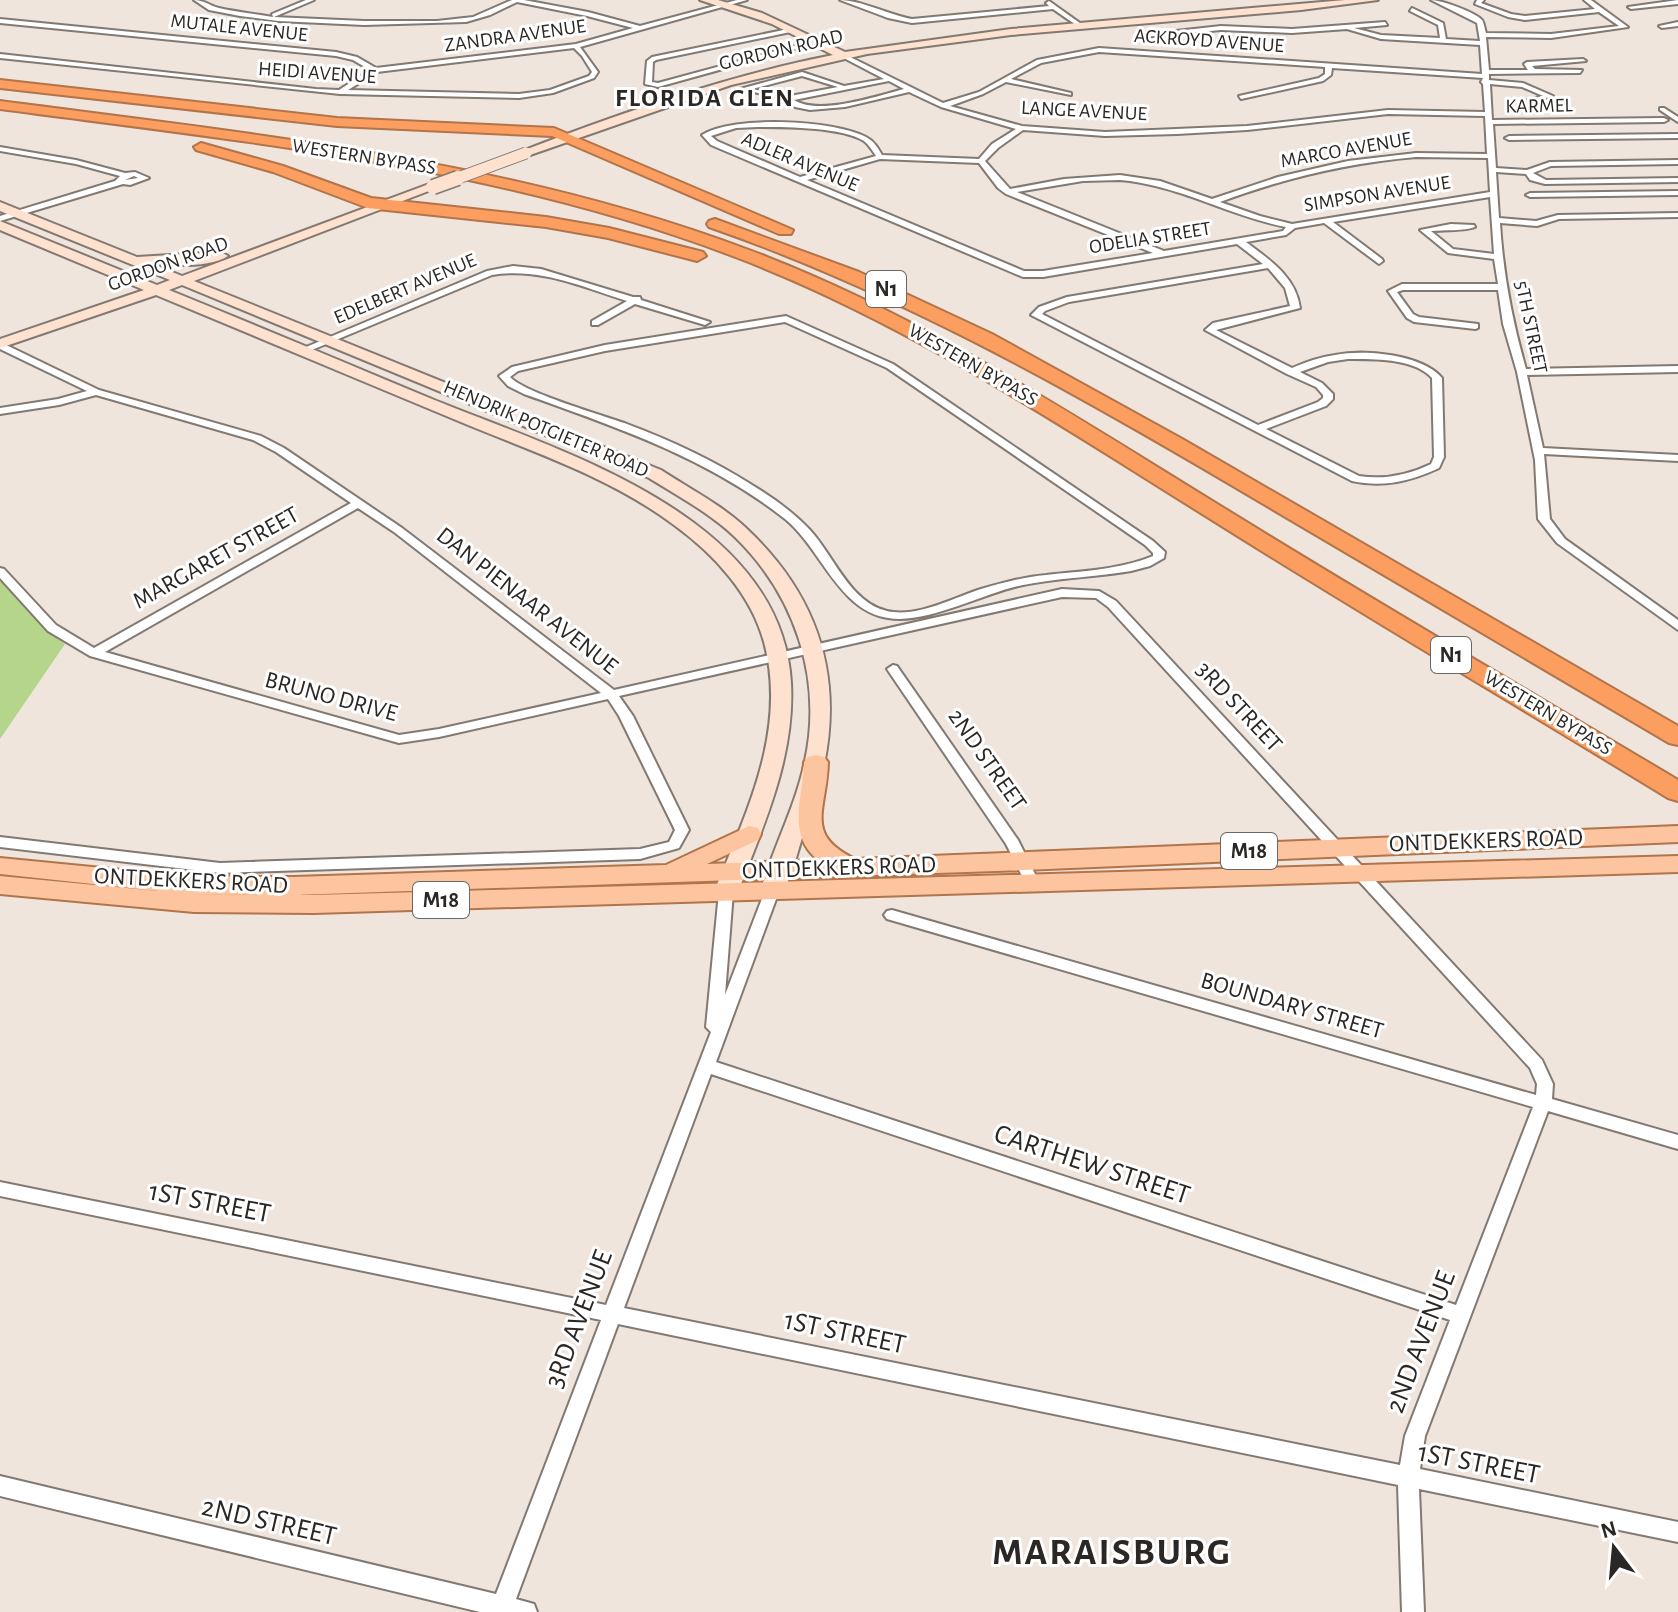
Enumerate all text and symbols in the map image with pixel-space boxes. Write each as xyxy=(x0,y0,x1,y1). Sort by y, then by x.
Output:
street label: MUTALE AVENUE xyxy=(169,11,309,45)
street label: ZANDRA AVENUE xyxy=(443,16,587,56)
street label: GORDON ROAD xyxy=(717,26,845,74)
street label: ACKROYD AVENUE xyxy=(1133,26,1285,56)
street label: HEIDI AVENUE xyxy=(257,59,377,87)
district label: FLORIDA GLEN xyxy=(615,85,795,111)
street label: KARMEL xyxy=(1505,95,1574,117)
street label: LANGE AVENUE xyxy=(1021,98,1148,124)
street label: ADLER AVENUE xyxy=(739,128,862,196)
street label: MARCO AVENUE xyxy=(1279,129,1413,171)
street label: WESTERN BYPASS xyxy=(291,136,437,178)
street label: SIMPSON AVENUE xyxy=(1302,172,1452,215)
street label: ODELIA STREET xyxy=(1088,218,1212,257)
street label: GORDON ROAD xyxy=(105,233,231,295)
street label: EDELBERT AVENUE xyxy=(331,250,479,328)
road number: N1 xyxy=(866,271,906,307)
street label: 5TH STREET xyxy=(1511,279,1551,375)
street label: WESTERN BYPASS xyxy=(905,320,1041,410)
street label: HENDRIK POTGIETER ROAD xyxy=(441,377,651,481)
street label: MARGARET STREET xyxy=(129,502,303,614)
street label: DAN PIENAAR AVENUE xyxy=(432,523,622,679)
road number: N1 xyxy=(1431,637,1471,673)
street label: 3RD STREET xyxy=(1191,657,1287,757)
street label: WESTERN BYPASS xyxy=(1481,667,1615,759)
street label: BRUNO DRIVE xyxy=(262,668,400,726)
street label: 2ND STREET xyxy=(943,705,1031,815)
street label: ONTDEKKERS ROAD xyxy=(1389,826,1583,856)
road number: M18 xyxy=(1221,833,1277,869)
street label: ONTDEKKERS ROAD xyxy=(742,853,936,883)
street label: ONTDEKKERS ROAD xyxy=(94,864,288,898)
road number: M18 xyxy=(413,882,469,918)
street label: BOUNDARY STREET xyxy=(1198,968,1386,1044)
street label: CARTHEW STREET xyxy=(991,1120,1194,1210)
street label: 1ST STREET xyxy=(147,1177,274,1229)
street label: 3RD AVENUE xyxy=(540,1246,618,1392)
street label: 2ND AVENUE xyxy=(1381,1267,1461,1417)
street label: 1ST STREET xyxy=(782,1306,909,1360)
street label: 1ST STREET xyxy=(1416,1438,1543,1490)
street label: 2ND STREET xyxy=(199,1493,339,1551)
north arrow xyxy=(1574,1508,1654,1588)
text: N xyxy=(1598,1517,1619,1542)
district label: MARAISBURG xyxy=(992,1534,1232,1572)

